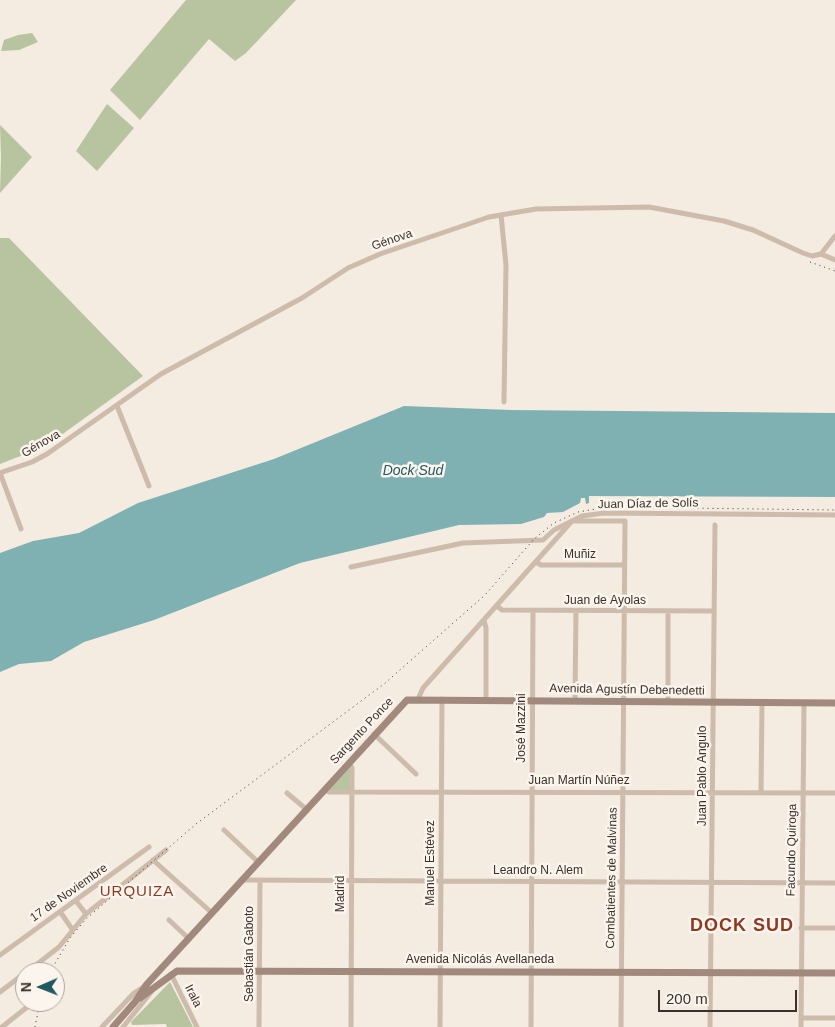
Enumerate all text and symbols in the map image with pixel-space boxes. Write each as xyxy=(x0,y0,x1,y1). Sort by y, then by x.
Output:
street label: Génova xyxy=(370,226,414,254)
street label: Génova xyxy=(19,427,63,461)
water label: Dock Sud xyxy=(383,463,443,479)
street label: Juan Díaz de Solís xyxy=(598,496,698,512)
street label: Muñiz xyxy=(564,548,596,562)
street label: Juan de Ayolas xyxy=(564,594,646,608)
street label: Avenida Agustín Debenedetti xyxy=(549,681,705,699)
street label: José Mazzini xyxy=(515,693,529,763)
street label: Sargento Ponce xyxy=(327,695,397,767)
street label: Juan Pablo Angulo xyxy=(696,726,710,826)
street label: Juan Martín Núñez xyxy=(528,774,630,788)
street label: Facundo Quiroga xyxy=(784,804,800,896)
street label: Combatientes de Malvinas xyxy=(604,807,620,949)
street label: Manuel Estévez xyxy=(424,820,438,906)
street label: 17 de Noviembre xyxy=(27,861,111,925)
street label: Leandro N. Alem xyxy=(493,864,583,878)
street label: Madrid xyxy=(334,876,348,912)
district label: URQUIZA xyxy=(99,883,175,901)
street label: Sebastián Gaboto xyxy=(243,906,257,1002)
district label: DOCK SUD xyxy=(689,915,795,937)
street label: Avenida Nicolás Avellaneda xyxy=(406,953,554,967)
north arrow xyxy=(15,962,65,1012)
scale bar xyxy=(660,980,799,1012)
text: N xyxy=(18,982,34,992)
street label: Irala xyxy=(181,982,205,1010)
text: 200 m xyxy=(666,990,708,1007)

